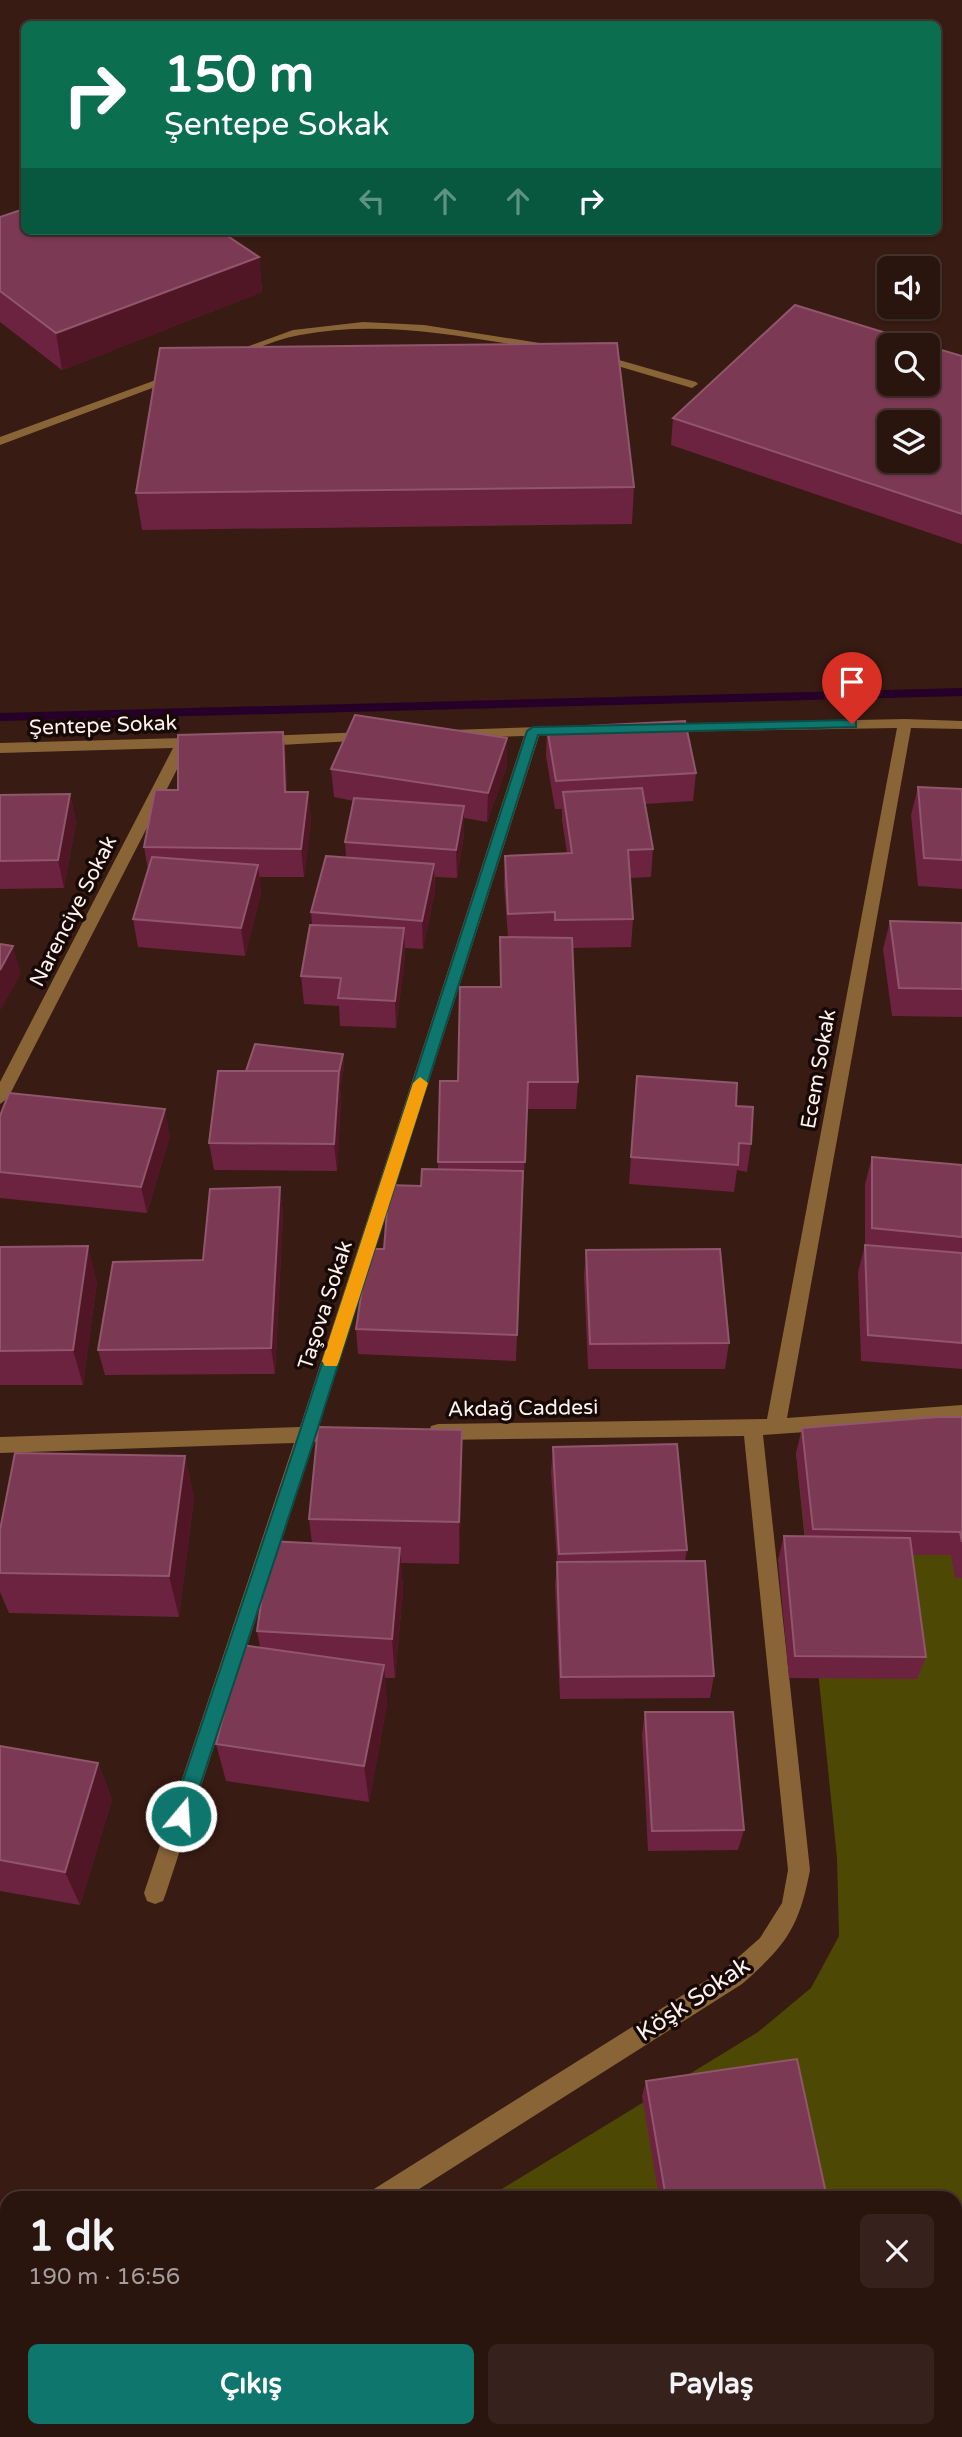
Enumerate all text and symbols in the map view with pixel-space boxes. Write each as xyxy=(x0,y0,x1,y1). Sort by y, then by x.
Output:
text: 150 m xyxy=(164,46,314,105)
icon: right xyxy=(49,49,140,140)
text: Şentepe Sokak xyxy=(164,106,389,144)
icon: left xyxy=(353,182,391,220)
icon: ahead xyxy=(426,182,464,220)
icon: ahead xyxy=(499,182,537,220)
icon: right xyxy=(572,182,610,220)
map controls xyxy=(877,256,940,473)
button: sound xyxy=(877,256,940,319)
button: search xyxy=(877,333,940,396)
button: layers xyxy=(877,410,940,473)
pin xyxy=(822,652,882,724)
icon: arrive xyxy=(833,663,871,701)
street label: Şentepe Sokak xyxy=(29,710,177,741)
street label: Narenciye Sokak xyxy=(25,832,122,991)
street label: Ecem Sokak xyxy=(796,1007,841,1131)
street label: Taşova Sokak xyxy=(293,1238,358,1373)
street label: Akdağ Caddesi xyxy=(447,1395,599,1422)
position arrow xyxy=(144,1779,218,1853)
street label: Köşk Sokak xyxy=(631,1951,755,2048)
text: 1 dk xyxy=(28,2211,115,2262)
button: close xyxy=(860,2214,934,2288)
text: 190 m · 16:56 xyxy=(28,2263,180,2291)
button: Çıkış xyxy=(28,2344,474,2424)
button: Paylaş xyxy=(488,2344,934,2424)

